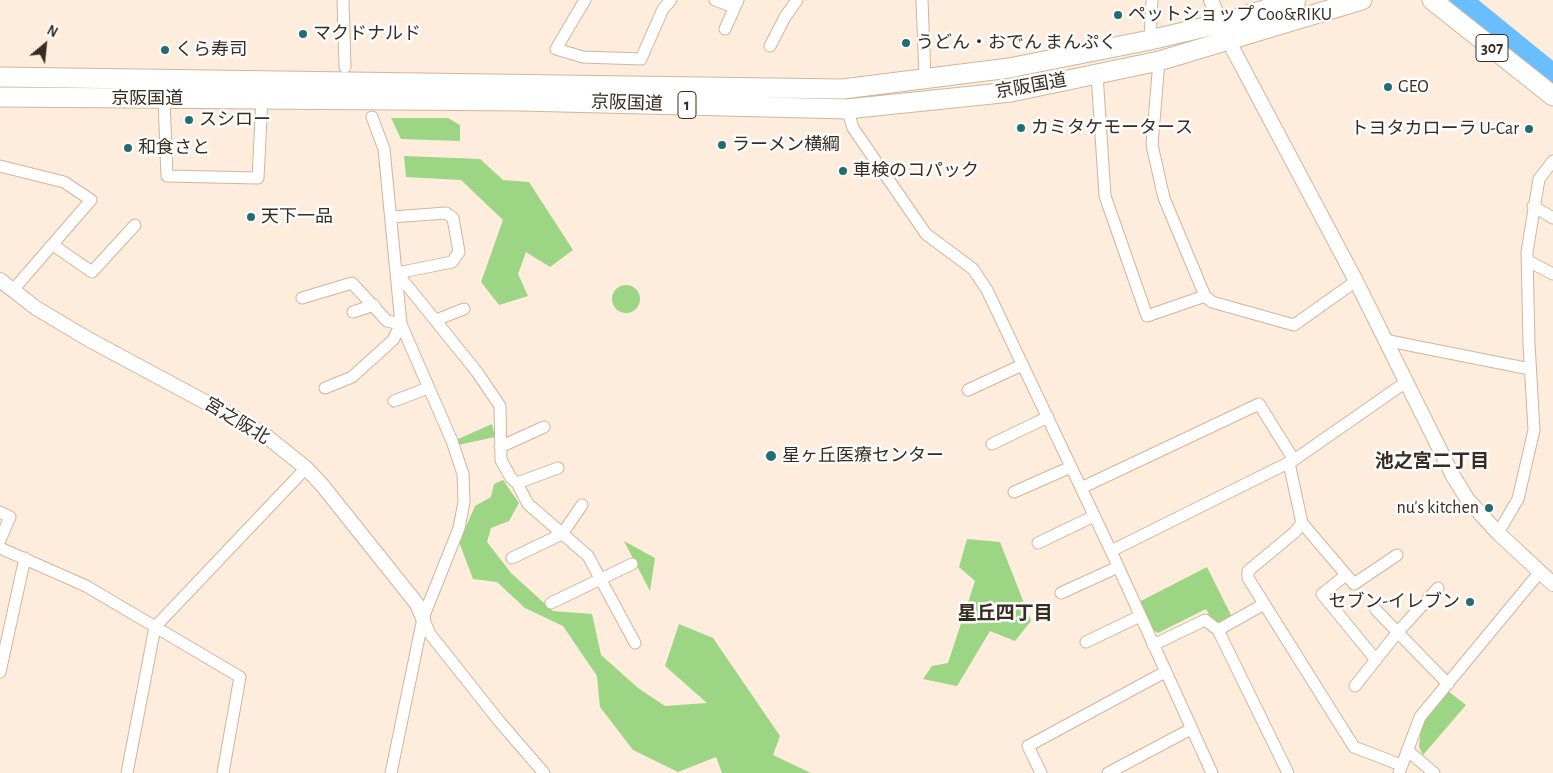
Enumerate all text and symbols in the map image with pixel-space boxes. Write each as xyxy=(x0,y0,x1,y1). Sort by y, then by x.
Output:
place label: ペットショップ Coo&RIKU xyxy=(1128,4,1332,26)
marker: ペットショップ Coo&RIKU xyxy=(1112,9,1124,21)
north arrow xyxy=(20,20,70,70)
text: N xyxy=(44,23,60,40)
place label: マクドナルド xyxy=(313,23,421,45)
marker: マクドナルド xyxy=(297,28,309,40)
place label: うどん・おでん まんぷく xyxy=(916,32,1117,54)
road number: 307 xyxy=(1476,34,1508,62)
marker: うどん・おでん まんぷく xyxy=(900,37,912,49)
place label: くら寿司 xyxy=(175,39,247,61)
marker: くら寿司 xyxy=(159,44,171,56)
street label: 京阪国道 xyxy=(994,69,1068,103)
place label: GEO xyxy=(1398,76,1429,98)
marker: GEO xyxy=(1382,81,1394,93)
street label: 京阪国道 xyxy=(111,88,183,110)
street label: 京阪国道 xyxy=(591,91,663,115)
road number: 1 xyxy=(678,92,696,118)
place label: スシロー xyxy=(199,109,271,131)
marker: スシロー xyxy=(183,114,195,126)
place label: カミタケモータース xyxy=(1031,117,1193,139)
place label: トヨタカローラ U-Car xyxy=(1350,118,1519,140)
marker: カミタケモータース xyxy=(1015,122,1027,134)
marker: トヨタカローラ U-Car xyxy=(1523,123,1535,135)
place label: ラーメン横綱 xyxy=(732,134,840,156)
place label: 和食さと xyxy=(138,137,210,159)
marker: ラーメン横綱 xyxy=(716,139,728,151)
marker: 和食さと xyxy=(122,142,134,154)
place label: 車検のコパック xyxy=(853,160,979,182)
marker: 車検のコパック xyxy=(837,165,849,177)
place label: 天下一品 xyxy=(261,206,333,228)
marker: 天下一品 xyxy=(245,211,257,223)
street label: 宮之阪北 xyxy=(201,393,273,449)
place label: 星ヶ丘医療センター xyxy=(782,445,944,467)
marker: 星ヶ丘医療センター xyxy=(764,449,778,463)
district label: 池之宮二丁目 xyxy=(1375,450,1489,472)
place label: nu's kitchen xyxy=(1396,497,1479,519)
marker: nu's kitchen xyxy=(1483,502,1495,514)
place label: セブン-イレブン xyxy=(1328,591,1460,613)
marker: セブン-イレブン xyxy=(1464,596,1476,608)
district label: 星丘四丁目 xyxy=(958,602,1052,624)

